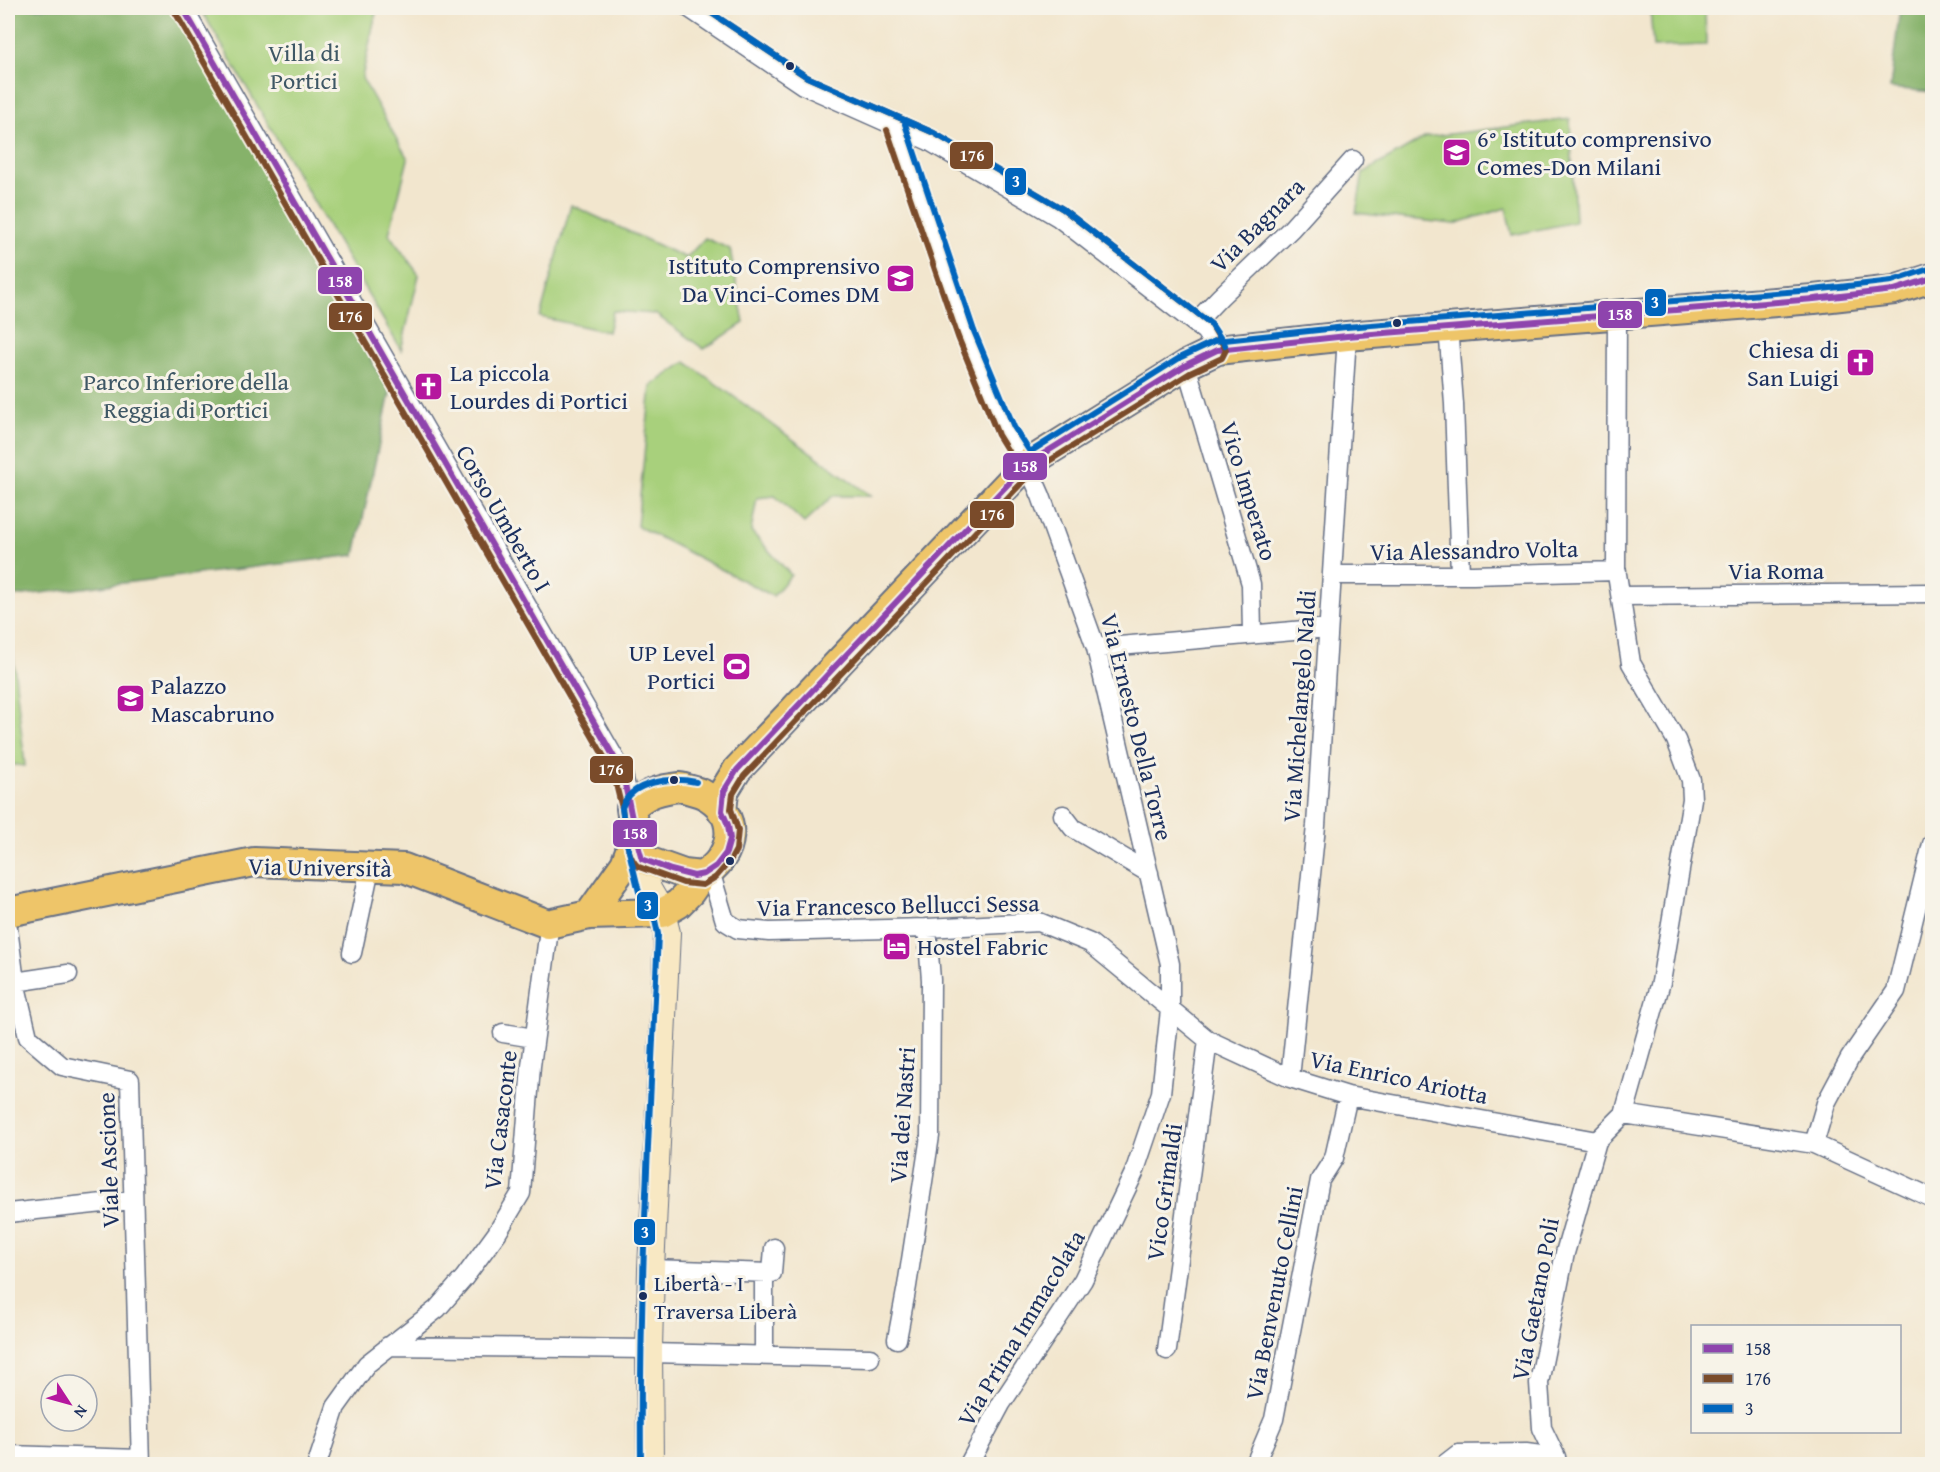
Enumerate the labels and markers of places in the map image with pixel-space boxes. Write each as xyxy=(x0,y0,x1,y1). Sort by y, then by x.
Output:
unlabelled marker xyxy=(784,60,796,72)
place label: 6° Istituto comprensivo Comes-Don Milani xyxy=(1477,121,1712,184)
school or university icon: 6° Istituto comprensivo Comes-Don Milani xyxy=(1440,136,1472,168)
place label: Istituto Comprensivo Da Vinci-Comes DM xyxy=(668,248,880,311)
school or university icon: Istituto Comprensivo Da Vinci-Comes DM xyxy=(885,263,917,295)
unlabelled marker xyxy=(1391,317,1403,329)
place label: Chiesa di San Luigi xyxy=(1747,332,1839,395)
church icon: Chiesa di San Luigi xyxy=(1844,347,1876,379)
place label: La piccola Lourdes di Portici xyxy=(450,355,628,418)
church icon: La piccola Lourdes di Portici xyxy=(413,370,445,402)
place label: UP Level Portici xyxy=(629,635,715,698)
sports icon: UP Level Portici xyxy=(720,650,752,682)
place label: Palazzo Mascabruno xyxy=(151,668,275,731)
school or university icon: Palazzo Mascabruno xyxy=(114,683,146,715)
unlabelled marker xyxy=(668,774,680,786)
unlabelled marker xyxy=(724,855,736,867)
place label: Hostel Fabric xyxy=(917,929,1049,964)
hotel icon: Hostel Fabric xyxy=(880,930,912,962)
place label: Libertà - I Traversa Liberà xyxy=(654,1267,798,1327)
marker: Libertà - I Traversa Liberà xyxy=(637,1290,649,1302)

